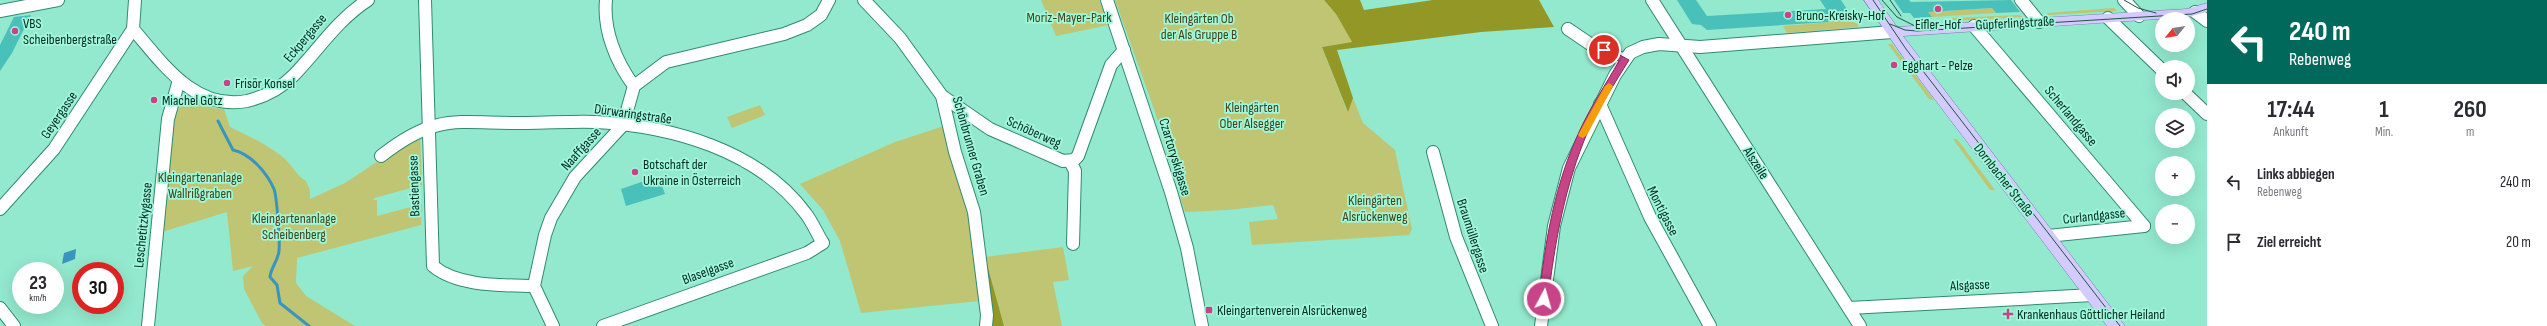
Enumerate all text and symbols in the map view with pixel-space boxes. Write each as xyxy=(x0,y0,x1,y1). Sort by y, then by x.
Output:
marker: Eifler-Hof xyxy=(1933,4,1943,14)
place label: Bruno-Kreisky-Hof xyxy=(1796,7,1886,24)
park label: Moriz-Mayer-Park xyxy=(1027,9,1112,26)
street label: Eckpergasse xyxy=(280,10,330,66)
park label: Kleingärten Ob der Als Gruppe B xyxy=(1161,10,1237,43)
marker: Bruno-Kreisky-Hof xyxy=(1783,10,1793,20)
street label: Güpferlingstraße xyxy=(1975,12,2055,34)
north arrow xyxy=(2155,12,2195,52)
map controls xyxy=(2155,12,2195,244)
place label: VBS Scheibenbergstraße xyxy=(23,15,117,48)
text: 240 m xyxy=(2289,15,2350,48)
place label: Eifler-Hof xyxy=(1915,16,1962,33)
icon: left xyxy=(2223,16,2275,68)
marker: VBS Scheibenbergstraße xyxy=(10,26,20,36)
pin xyxy=(1587,33,1621,67)
icon: arrive xyxy=(1593,39,1615,61)
text: Rebenweg xyxy=(2289,49,2351,70)
place label: Egghart - Pelze xyxy=(1902,57,1973,74)
marker: Egghart - Pelze xyxy=(1889,60,1899,70)
button: sound xyxy=(2155,60,2195,100)
place label: Frisör Konsel xyxy=(235,75,295,92)
marker: Frisör Konsel xyxy=(222,78,232,88)
street label: Scherlandgasse xyxy=(2041,82,2101,150)
street label: Geyergasse xyxy=(37,88,81,142)
place label: Miachel Götz xyxy=(162,92,223,109)
street label: Schönbrunner Graben xyxy=(949,94,993,198)
marker: Miachel Götz xyxy=(149,95,159,105)
text: 17:44 xyxy=(2267,95,2315,124)
text: 1 xyxy=(2379,95,2389,124)
text: 260 xyxy=(2453,95,2487,124)
park label: Kleingärten Ober Alsegger xyxy=(1220,99,1284,132)
street label: Dürwaringstraße xyxy=(593,100,673,128)
button: layers xyxy=(2155,108,2195,148)
street label: Schöberweg xyxy=(1004,112,1064,152)
street label: Czartoryskigasse xyxy=(1155,116,1195,198)
street label: Naaffgasse xyxy=(557,124,605,174)
text: Ankunft xyxy=(2273,124,2309,140)
text: Min. xyxy=(2375,124,2393,140)
text: m xyxy=(2466,124,2474,140)
street label: Dornbacher Straße xyxy=(1970,140,2038,220)
street label: Alszeile xyxy=(1739,143,1773,182)
street label: Bastiengasse xyxy=(404,155,424,217)
place label: Botschaft der Ukraine in Österreich xyxy=(643,156,741,189)
button: + xyxy=(2155,156,2195,196)
text: Links abbiegen xyxy=(2257,165,2335,184)
marker: Botschaft der Ukraine in Österreich xyxy=(630,167,640,177)
park label: Kleingartenanlage Wallrißgraben xyxy=(158,169,242,202)
icon: left xyxy=(2223,171,2245,193)
text: 240 m xyxy=(2500,173,2531,192)
street label: Leschetitzkygasse xyxy=(130,181,156,269)
street label: Montigasse xyxy=(1643,183,1683,239)
text: Rebenweg xyxy=(2257,184,2302,200)
park label: Kleingärten Alsrückenweg xyxy=(1341,192,1408,225)
street label: Braumüllergasse xyxy=(1453,197,1493,275)
street label: Curlandgasse xyxy=(2062,204,2126,228)
button: − xyxy=(2155,204,2195,244)
park label: Kleingartenanlage Scheibenberg xyxy=(252,210,336,243)
icon: arrive xyxy=(2223,231,2245,253)
text: Ziel erreicht xyxy=(2257,233,2321,252)
text: 20 m xyxy=(2506,233,2531,252)
street label: Blaselgasse xyxy=(680,254,736,288)
speed limit sign: 30 xyxy=(72,262,124,314)
text: 23 xyxy=(29,271,47,295)
street label: Alsgasse xyxy=(1949,275,1990,295)
position arrow xyxy=(1523,278,1565,320)
text: km/h xyxy=(29,292,47,304)
place label: Kleingartenverein Alsrückenweg xyxy=(1217,302,1368,319)
marker: Kleingartenverein Alsrückenweg xyxy=(1204,305,1214,315)
place label: Krankenhaus Göttlicher Heiland xyxy=(2017,306,2165,323)
marker: Krankenhaus Göttlicher Heiland xyxy=(2002,308,2014,320)

